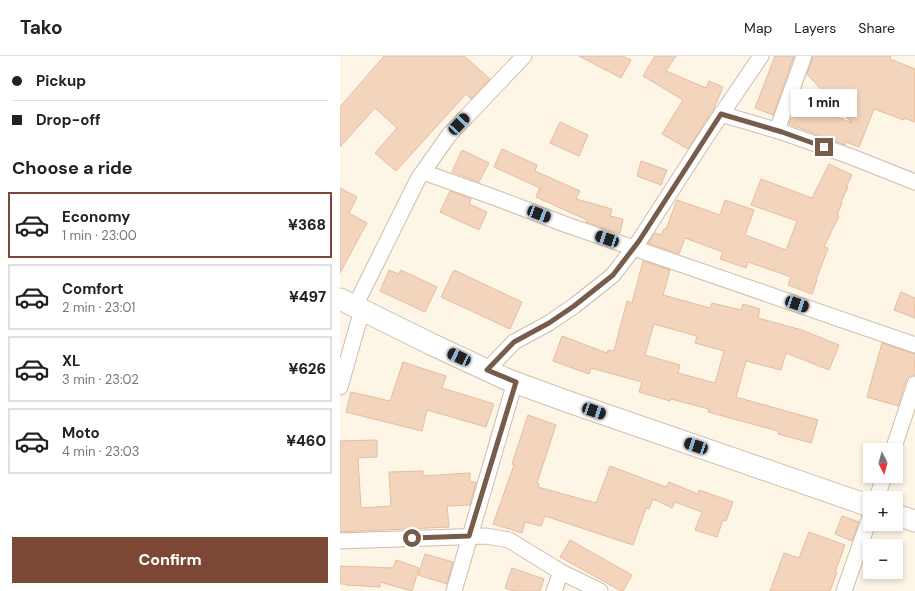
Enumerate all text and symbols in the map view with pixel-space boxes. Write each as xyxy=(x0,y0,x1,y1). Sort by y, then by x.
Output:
text: Tako xyxy=(20,15,63,40)
text: Map xyxy=(744,19,772,37)
text: Layers xyxy=(794,19,836,37)
text: Share xyxy=(858,19,895,37)
text: Pickup xyxy=(36,71,86,91)
callout: 1 min xyxy=(791,89,857,117)
text: 1 min xyxy=(808,94,840,111)
text: Drop-off xyxy=(36,110,101,130)
car xyxy=(446,111,472,137)
route end xyxy=(815,138,833,156)
text: Choose a ride xyxy=(12,156,133,180)
car xyxy=(526,204,552,224)
icon: car xyxy=(14,207,50,243)
text: Economy xyxy=(62,207,130,227)
text: ¥368 xyxy=(288,215,326,235)
text: 1 min · 23:00 xyxy=(62,227,137,244)
car xyxy=(594,229,620,249)
icon: car xyxy=(14,279,50,315)
text: Comfort xyxy=(62,279,123,299)
text: ¥497 xyxy=(289,287,326,307)
car xyxy=(784,294,810,314)
text: 2 min · 23:01 xyxy=(62,299,135,316)
car xyxy=(446,346,472,368)
icon: car xyxy=(14,351,50,387)
text: XL xyxy=(62,351,80,371)
text: ¥626 xyxy=(289,359,326,379)
text: 3 min · 23:02 xyxy=(62,371,139,388)
car xyxy=(581,401,607,421)
icon: car xyxy=(14,423,50,459)
text: Moto xyxy=(62,423,100,443)
text: ¥460 xyxy=(286,431,326,451)
car xyxy=(683,436,709,456)
text: 4 min · 23:03 xyxy=(62,443,139,460)
north arrow xyxy=(863,443,903,483)
map controls xyxy=(863,443,903,579)
button: + xyxy=(863,491,903,531)
route start xyxy=(403,529,421,547)
button: Confirm xyxy=(12,537,328,583)
button: − xyxy=(863,539,903,579)

